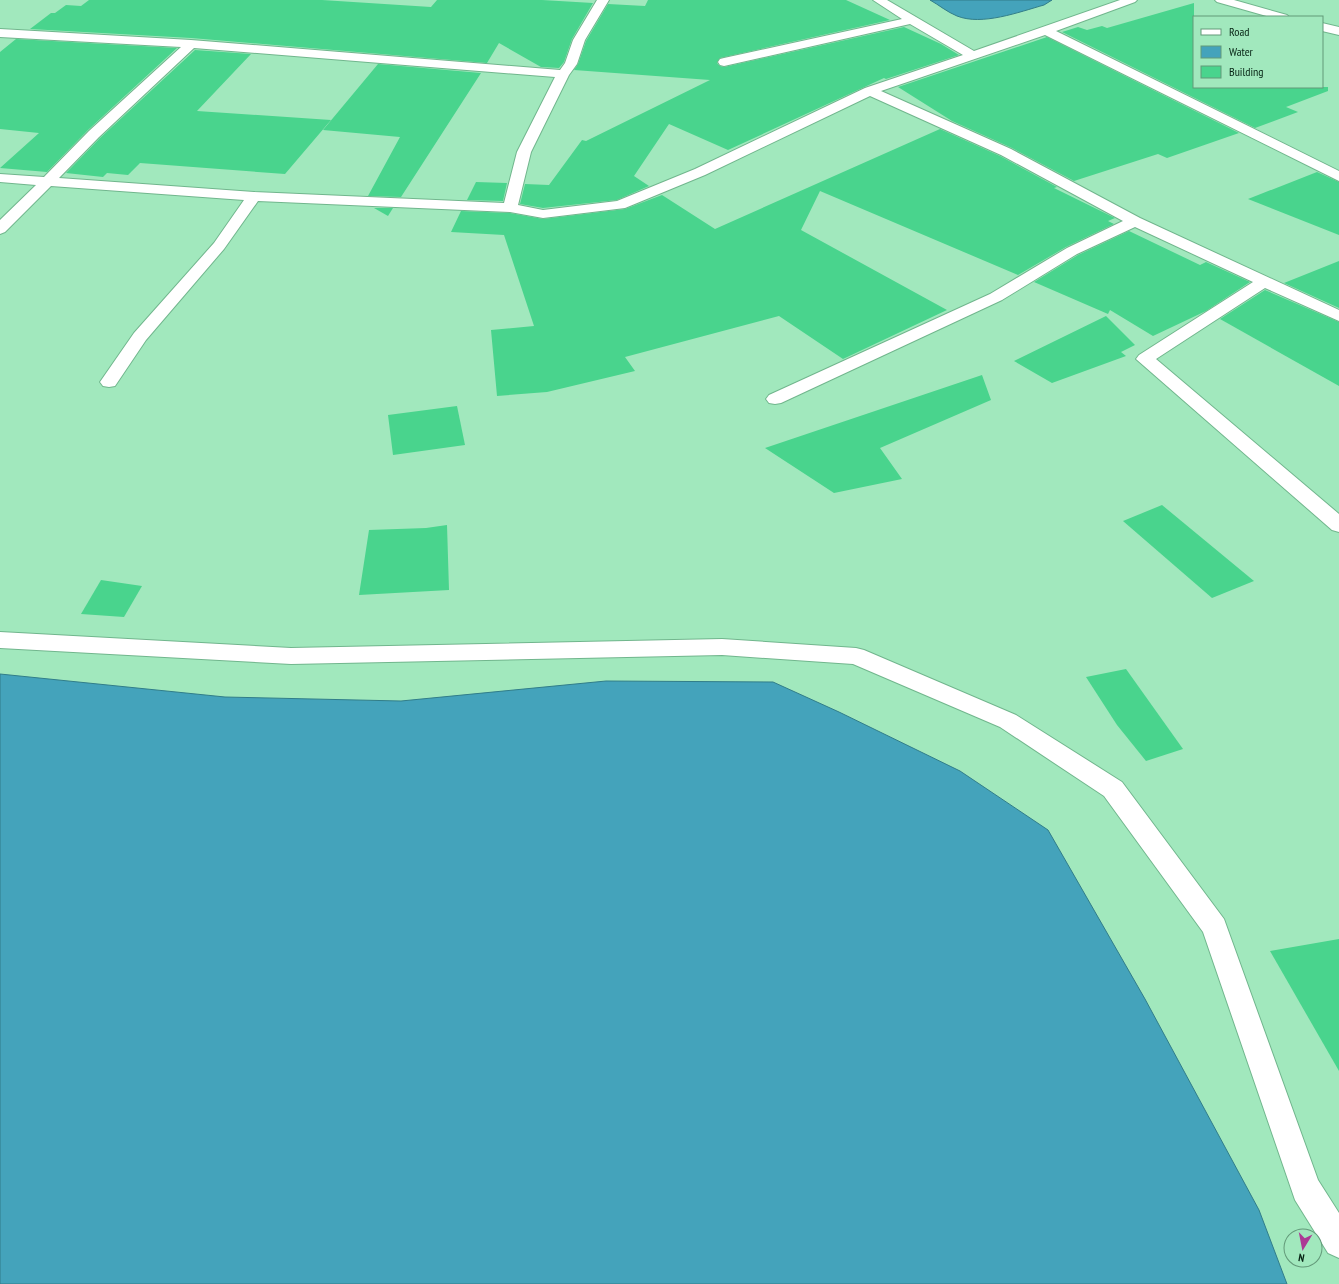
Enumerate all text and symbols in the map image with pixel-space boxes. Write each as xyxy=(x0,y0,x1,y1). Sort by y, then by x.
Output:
legend xyxy=(1193,16,1323,88)
text: Road xyxy=(1229,24,1249,39)
text: Water xyxy=(1229,44,1254,59)
text: Building xyxy=(1229,64,1264,79)
north arrow xyxy=(1283,1228,1323,1268)
text: N xyxy=(1297,1250,1305,1265)

